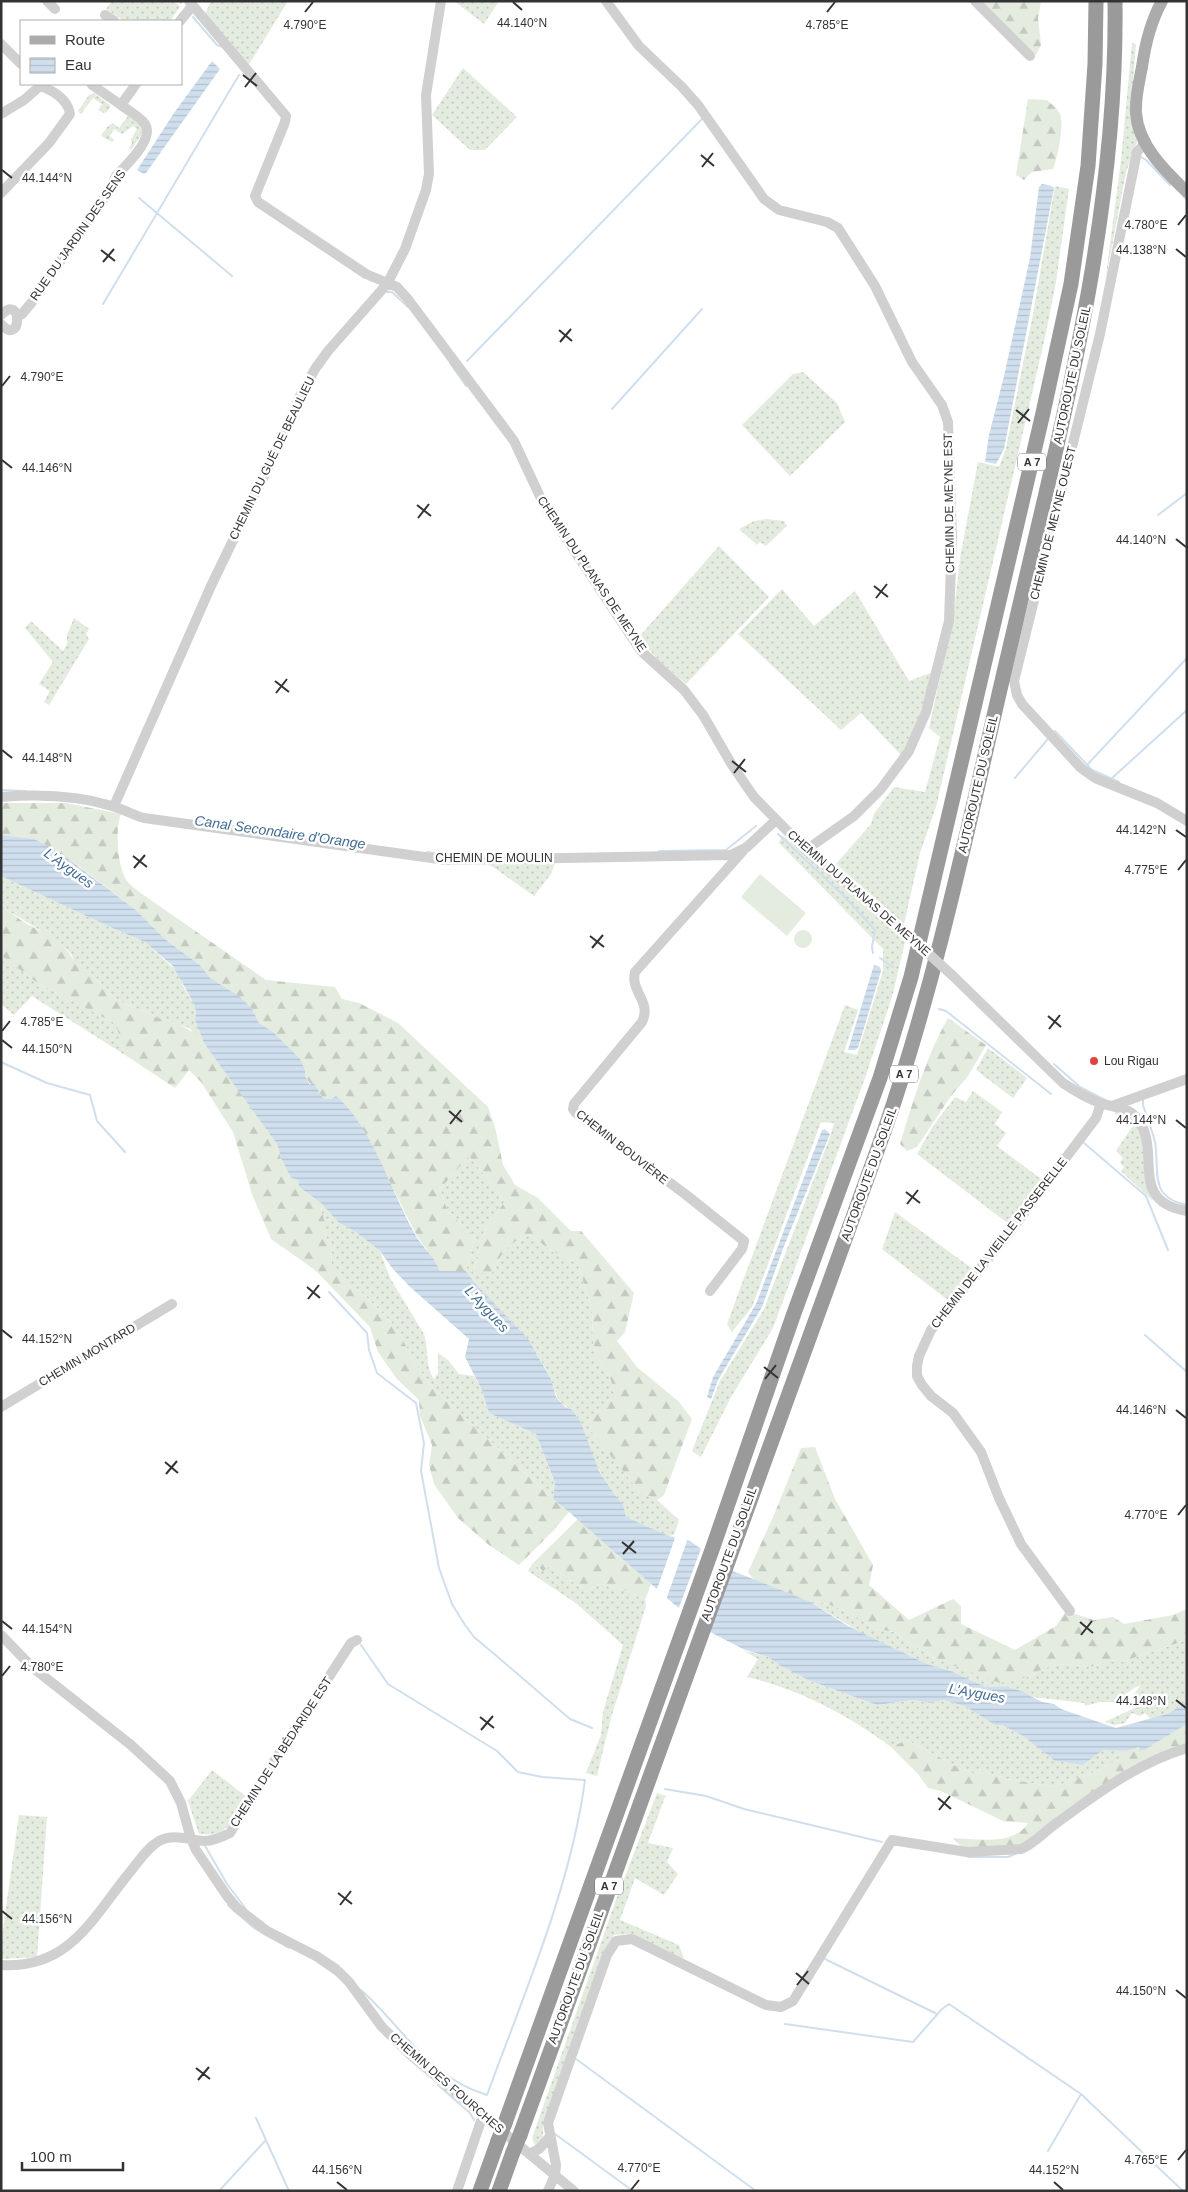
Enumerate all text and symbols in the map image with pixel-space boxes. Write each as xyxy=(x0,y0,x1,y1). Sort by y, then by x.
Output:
text: 44.140°N xyxy=(497,16,547,30)
text: 4.790°E xyxy=(284,18,326,32)
text: 4.785°E xyxy=(806,18,848,32)
legend xyxy=(20,20,182,85)
text: Route xyxy=(65,31,105,48)
text: Eau xyxy=(65,56,92,73)
street label: RUE DU JARDIN DES SENS xyxy=(27,167,129,303)
text: 44.144°N xyxy=(22,171,72,185)
text: 4.780°E xyxy=(1125,218,1167,232)
text: 44.138°N xyxy=(1116,243,1166,257)
street label: AUTOROUTE DU SOLEIL xyxy=(1050,304,1094,445)
text: 4.790°E xyxy=(21,370,63,384)
street label: CHEMIN DU GUÉ DE BEAULIEU xyxy=(225,374,318,542)
street label: CHEMIN DE MEYNE EST xyxy=(941,432,957,573)
street label: CHEMIN DE MEYNE OUEST xyxy=(1027,444,1079,601)
road number: A 7 xyxy=(1018,454,1046,471)
text: 44.146°N xyxy=(22,461,72,475)
street label: CHEMIN DU PLANAS DE MEYNE xyxy=(535,494,649,654)
text: 44.140°N xyxy=(1116,533,1166,547)
street label: AUTOROUTE DU SOLEIL xyxy=(955,713,1001,854)
text: 44.148°N xyxy=(22,751,72,765)
water label: Canal Secondaire d'Orange xyxy=(194,812,367,852)
text: 44.142°N xyxy=(1116,823,1166,837)
street label: CHEMIN DU PLANAS DE MEYNE xyxy=(785,827,933,959)
water label: L'Aygues xyxy=(41,845,97,891)
street label: CHEMIN DE MOULIN xyxy=(435,851,553,865)
text: 4.775°E xyxy=(1125,863,1167,877)
text: 4.785°E xyxy=(21,1015,63,1029)
text: 44.150°N xyxy=(22,1042,72,1056)
place label: Lou Rigau xyxy=(1104,1054,1159,1068)
marker: Lou Rigau xyxy=(1088,1055,1100,1067)
road number: A 7 xyxy=(890,1066,918,1082)
street label: AUTOROUTE DU SOLEIL xyxy=(838,1105,900,1243)
street label: CHEMIN BOUVIÈRE xyxy=(573,1106,671,1187)
text: 44.144°N xyxy=(1116,1113,1166,1127)
street label: CHEMIN DE LA VIEILLE PASSERELLE xyxy=(928,1155,1070,1331)
water label: L'Aygues xyxy=(462,1283,512,1335)
street label: CHEMIN MONTARD xyxy=(36,1320,138,1389)
text: 44.152°N xyxy=(22,1332,72,1346)
text: 44.146°N xyxy=(1116,1403,1166,1417)
street label: AUTOROUTE DU SOLEIL xyxy=(698,1485,760,1623)
text: 4.770°E xyxy=(1125,1508,1167,1522)
text: 44.154°N xyxy=(22,1622,72,1636)
text: 4.780°E xyxy=(21,1660,63,1674)
street label: CHEMIN DE LA BÉDARIDE EST xyxy=(226,1673,335,1830)
water label: L'Aygues xyxy=(948,1680,1006,1706)
text: 44.148°N xyxy=(1116,1694,1166,1708)
road number: A 7 xyxy=(595,1878,623,1894)
street label: AUTOROUTE DU SOLEIL xyxy=(545,1908,607,2046)
text: 44.156°N xyxy=(22,1912,72,1926)
text: 44.150°N xyxy=(1116,1984,1166,1998)
street label: CHEMIN DES FOURCHES xyxy=(387,2030,507,2136)
scale bar xyxy=(22,2140,124,2172)
text: 100 m xyxy=(30,2148,72,2165)
text: 4.765°E xyxy=(1125,2153,1167,2167)
text: 4.770°E xyxy=(618,2161,660,2175)
text: 44.156°N xyxy=(312,2163,362,2177)
text: 44.152°N xyxy=(1029,2163,1079,2177)

